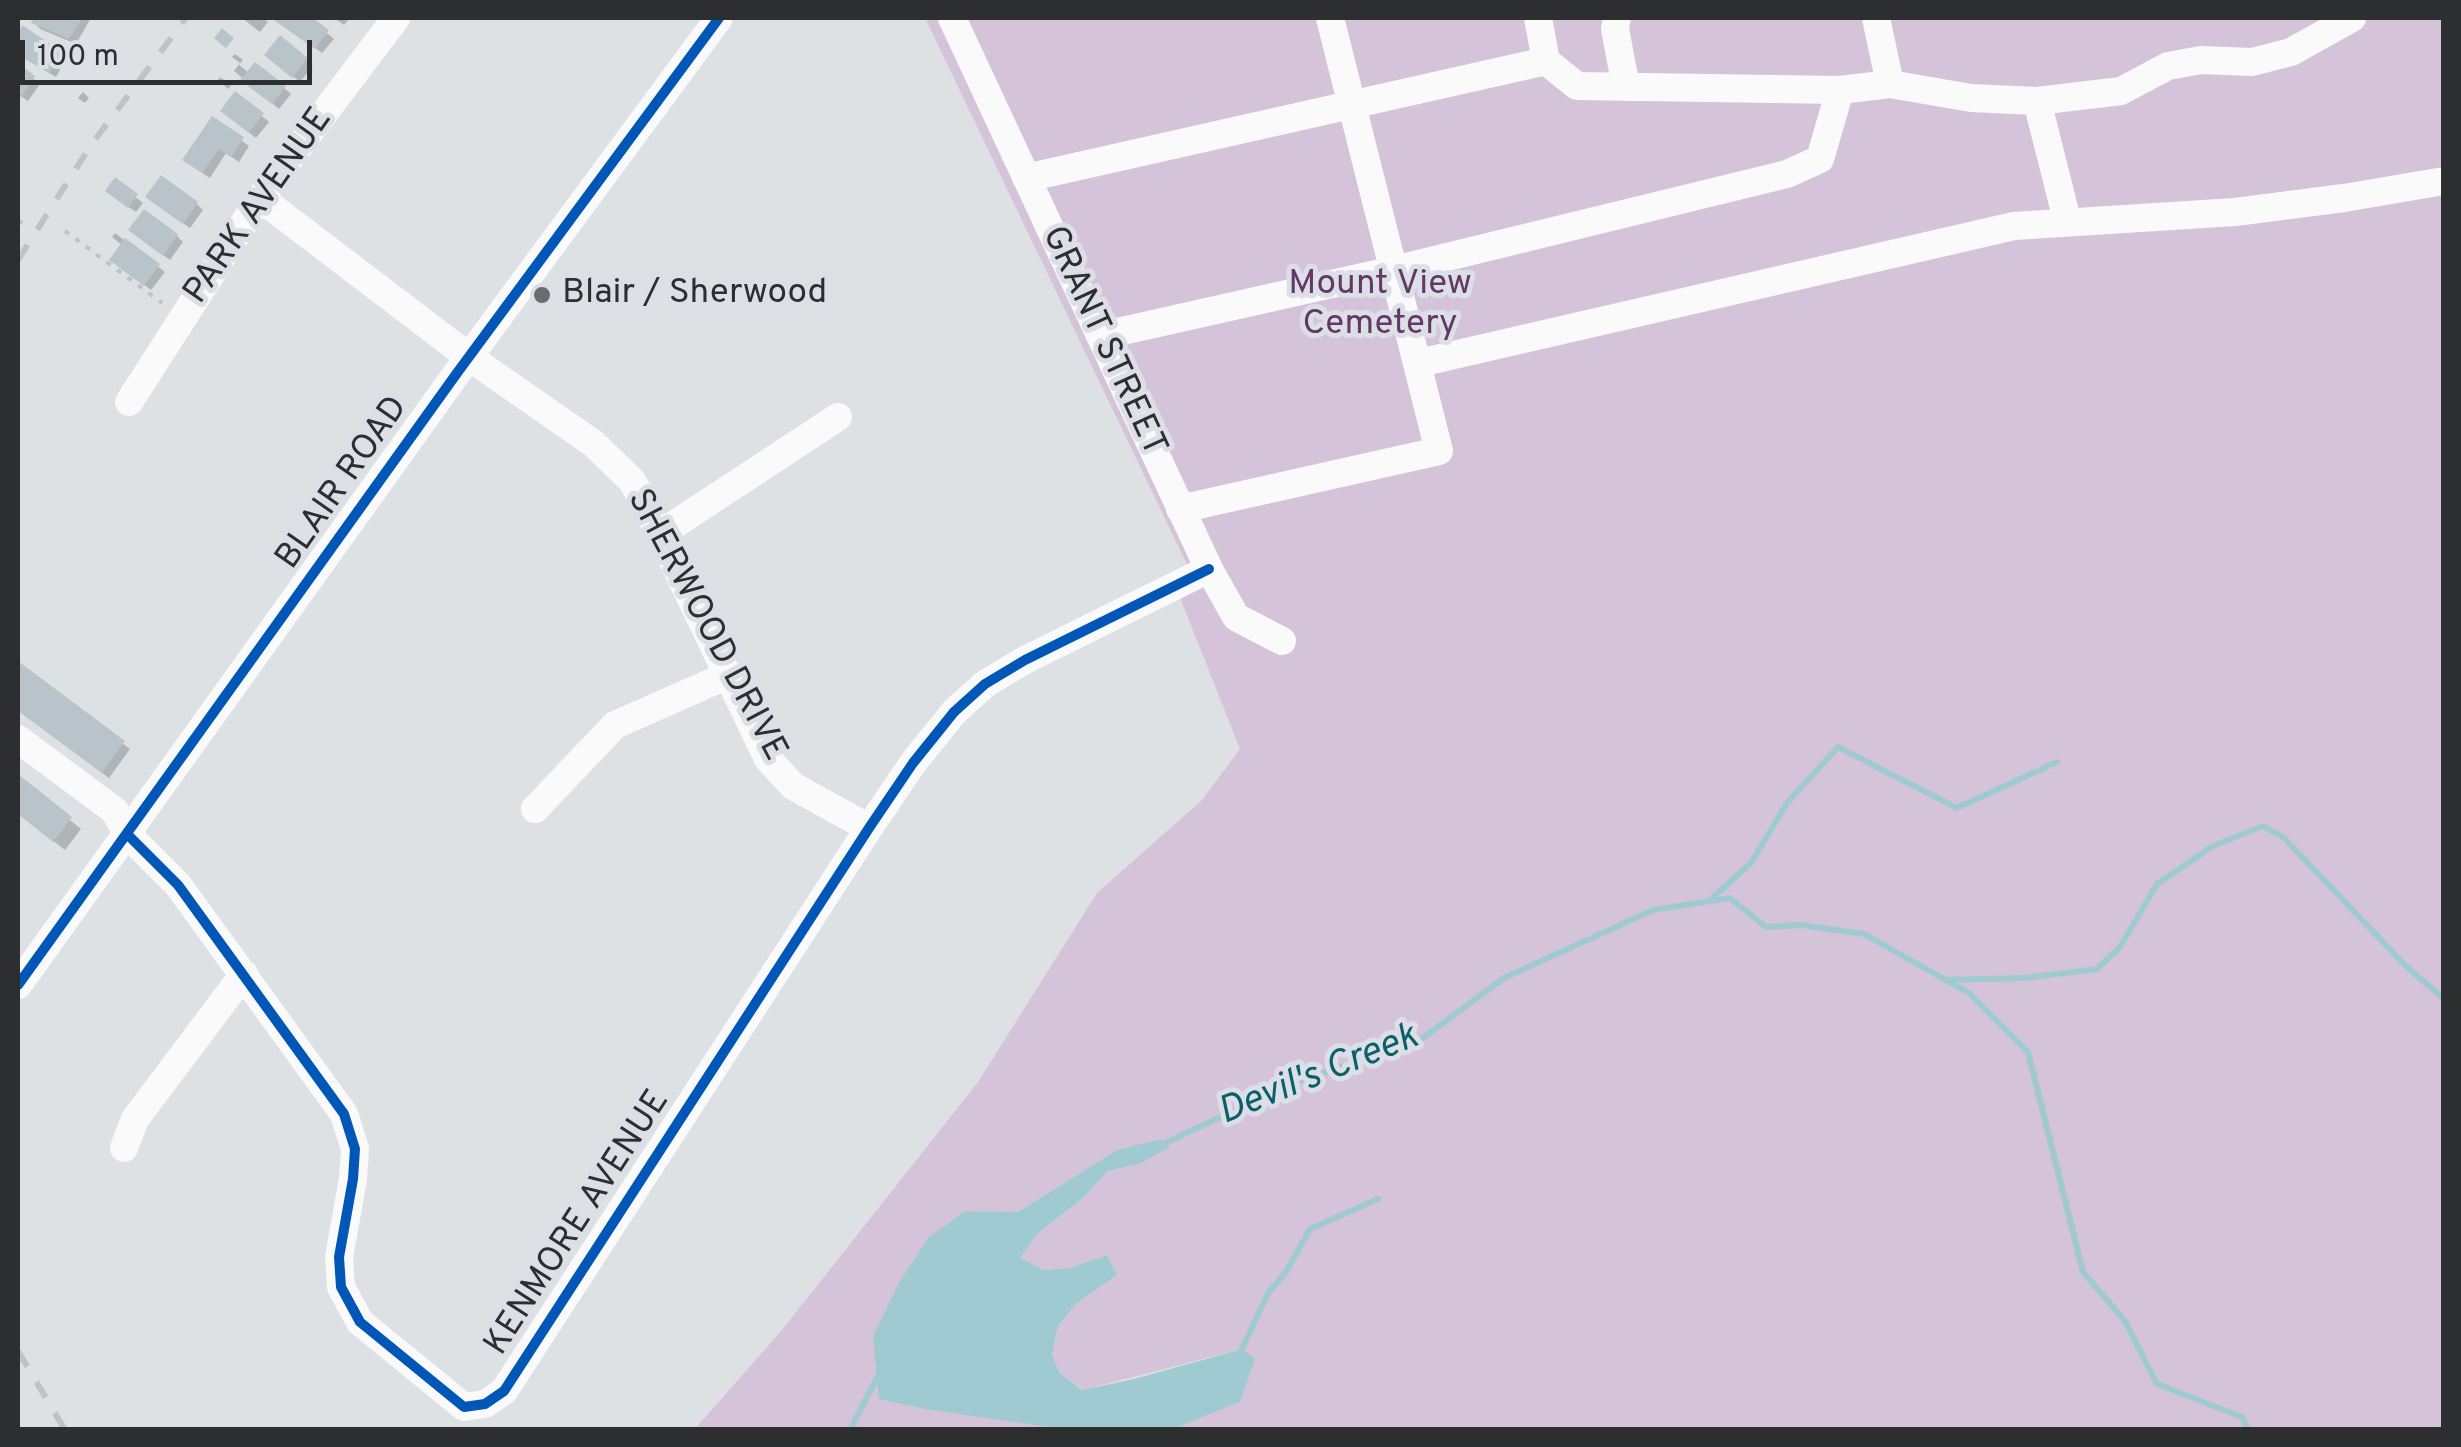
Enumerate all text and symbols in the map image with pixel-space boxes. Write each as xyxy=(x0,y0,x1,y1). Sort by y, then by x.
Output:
scale bar xyxy=(25,20,318,82)
text: 100 m xyxy=(37,39,119,76)
street label: PARK AVENUE xyxy=(177,101,343,313)
street label: GRANT STREET xyxy=(1030,220,1174,464)
park label: Mount View Cemetery xyxy=(1288,265,1472,347)
place label: Blair / Sherwood xyxy=(562,274,827,316)
marker: Blair / Sherwood xyxy=(531,284,553,306)
street label: BLAIR ROAD xyxy=(269,389,419,579)
street label: SHERWOOD DRIVE xyxy=(616,483,794,769)
water label: Devil's Creek xyxy=(1213,1016,1425,1138)
street label: KENMORE AVENUE xyxy=(478,1084,680,1364)

